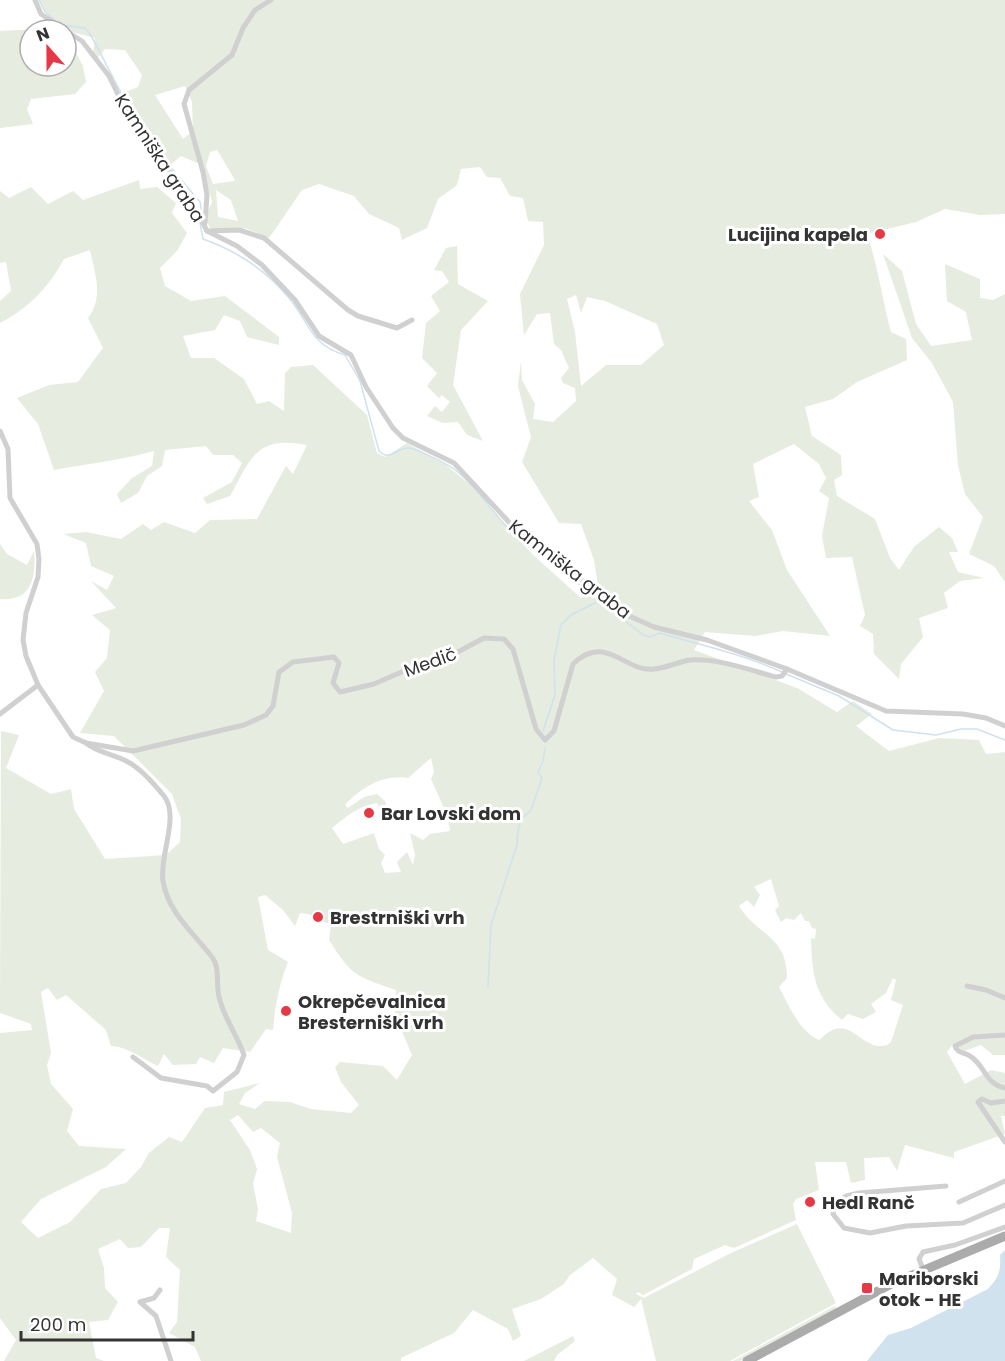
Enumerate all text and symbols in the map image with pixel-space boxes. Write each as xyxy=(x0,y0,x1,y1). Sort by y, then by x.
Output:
north arrow xyxy=(18,18,78,78)
text: N xyxy=(33,22,53,47)
street label: Kamniška graba xyxy=(109,89,211,227)
place label: Lucijina kapela xyxy=(728,222,868,247)
marker: Lucijina kapela xyxy=(873,227,887,241)
street label: Kamniška graba xyxy=(504,513,636,625)
street label: Medič xyxy=(400,641,460,683)
place label: Bar Lovski dom xyxy=(381,801,521,826)
marker: Bar Lovski dom xyxy=(362,806,376,820)
place label: Brestrniški vrh xyxy=(330,905,465,930)
marker: Brestrniški vrh xyxy=(311,910,325,924)
place label: Okrepčevalnica Bresterniški vrh xyxy=(298,989,446,1035)
marker: Okrepčevalnica Bresterniški vrh xyxy=(279,1004,293,1018)
place label: Hedl Ranč xyxy=(822,1190,915,1215)
marker: Hedl Ranč xyxy=(803,1195,817,1209)
place label: Mariborski otok - HE xyxy=(879,1266,979,1312)
marker: Mariborski otok - HE xyxy=(860,1281,874,1295)
scale bar xyxy=(21,1304,194,1342)
text: 200 m xyxy=(30,1312,86,1337)

